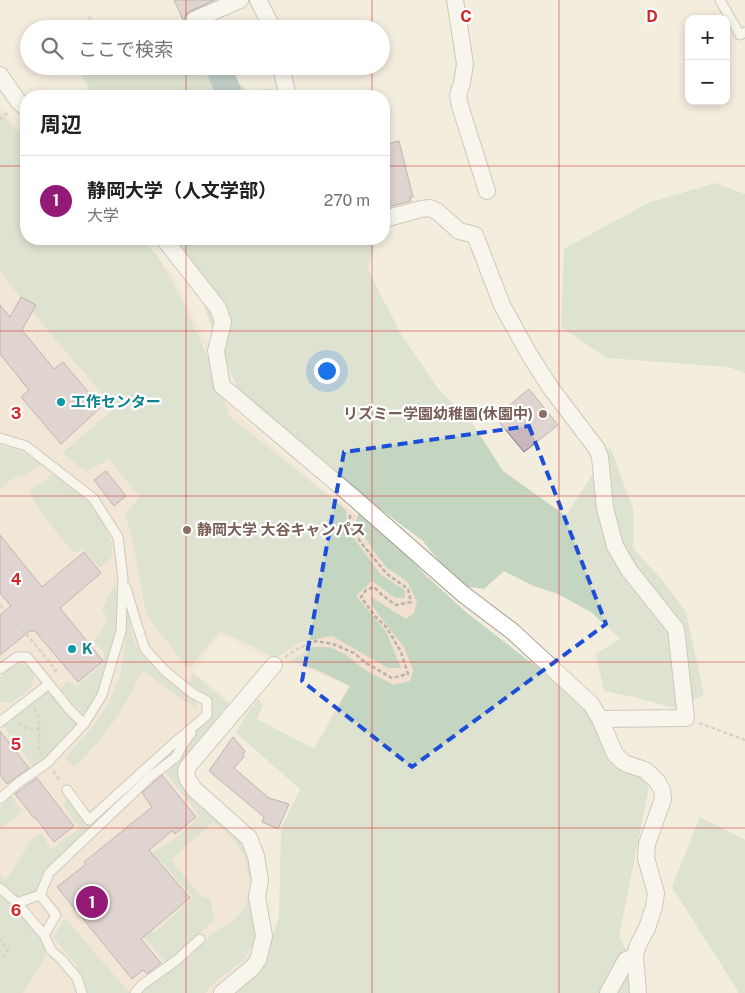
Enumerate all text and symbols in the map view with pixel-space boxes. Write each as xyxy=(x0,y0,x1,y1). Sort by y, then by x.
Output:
text: C xyxy=(460,7,472,26)
text: D xyxy=(646,7,658,26)
map controls xyxy=(685,15,730,105)
button: + xyxy=(685,15,730,60)
search box xyxy=(20,20,390,75)
icon: search xyxy=(38,34,66,62)
text: ここで検索 xyxy=(78,38,173,60)
button: − xyxy=(685,60,730,105)
text: 周辺 xyxy=(40,112,82,137)
text: 静岡大学（人文学部） xyxy=(87,179,277,201)
text: 1 xyxy=(53,191,59,210)
text: 270 m xyxy=(324,191,370,210)
text: 大学 xyxy=(87,206,119,225)
your location xyxy=(314,358,340,384)
place label: 工作センター xyxy=(71,393,161,410)
marker: 工作センター xyxy=(55,396,67,408)
text: 3 xyxy=(11,404,21,423)
place label: リズミー学園幼稚園(休園中) xyxy=(343,405,533,422)
marker: リズミー学園幼稚園(休園中) xyxy=(537,408,549,420)
place label: 静岡大学 大谷キャンパス xyxy=(197,521,365,538)
marker: 静岡大学 大谷キャンパス xyxy=(181,524,193,536)
text: 4 xyxy=(11,570,22,589)
place label: K xyxy=(82,640,93,657)
marker: K xyxy=(66,643,78,655)
text: 5 xyxy=(11,735,22,754)
pin: 1 xyxy=(76,883,108,921)
text: 6 xyxy=(11,901,21,920)

